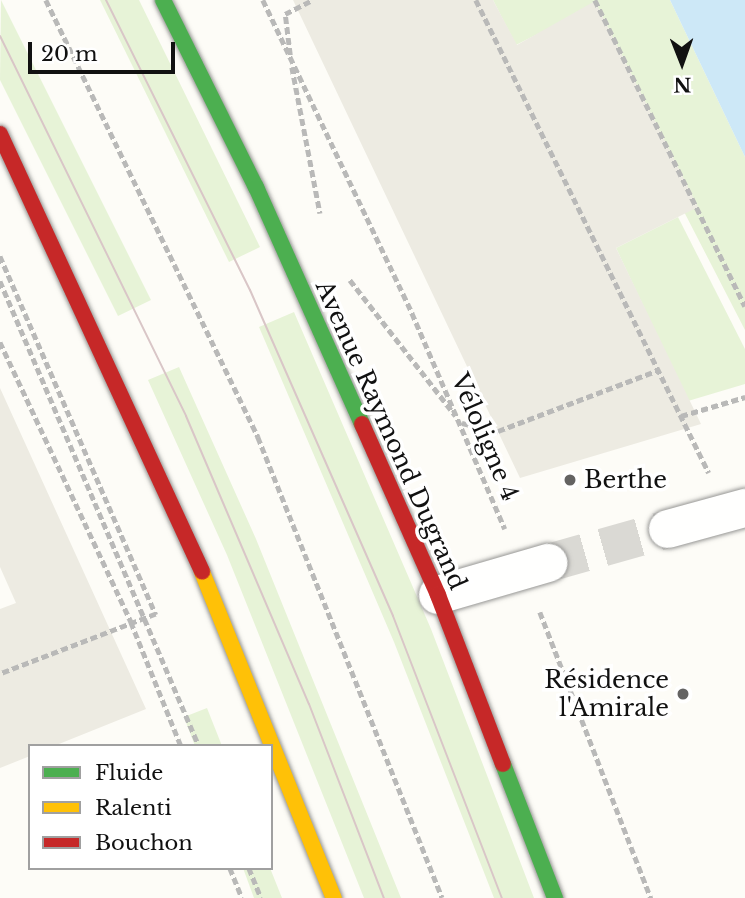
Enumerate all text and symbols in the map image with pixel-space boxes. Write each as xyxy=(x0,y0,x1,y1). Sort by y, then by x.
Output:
scale bar xyxy=(32,28,178,72)
north arrow xyxy=(647,28,717,98)
text: 20 m xyxy=(41,41,98,67)
text: N xyxy=(673,73,692,96)
street label: Avenue Raymond Dugrand xyxy=(310,276,472,594)
street label: Véloligne 4 xyxy=(445,369,525,505)
place label: Berthe xyxy=(584,466,667,494)
marker: Berthe xyxy=(562,472,578,488)
place label: Résidence l'Amirale xyxy=(544,666,669,722)
marker: Résidence l'Amirale xyxy=(675,686,691,702)
legend xyxy=(28,744,273,870)
text: Fluide xyxy=(95,760,163,786)
text: Ralenti xyxy=(95,795,172,821)
text: Bouchon xyxy=(95,830,193,856)

